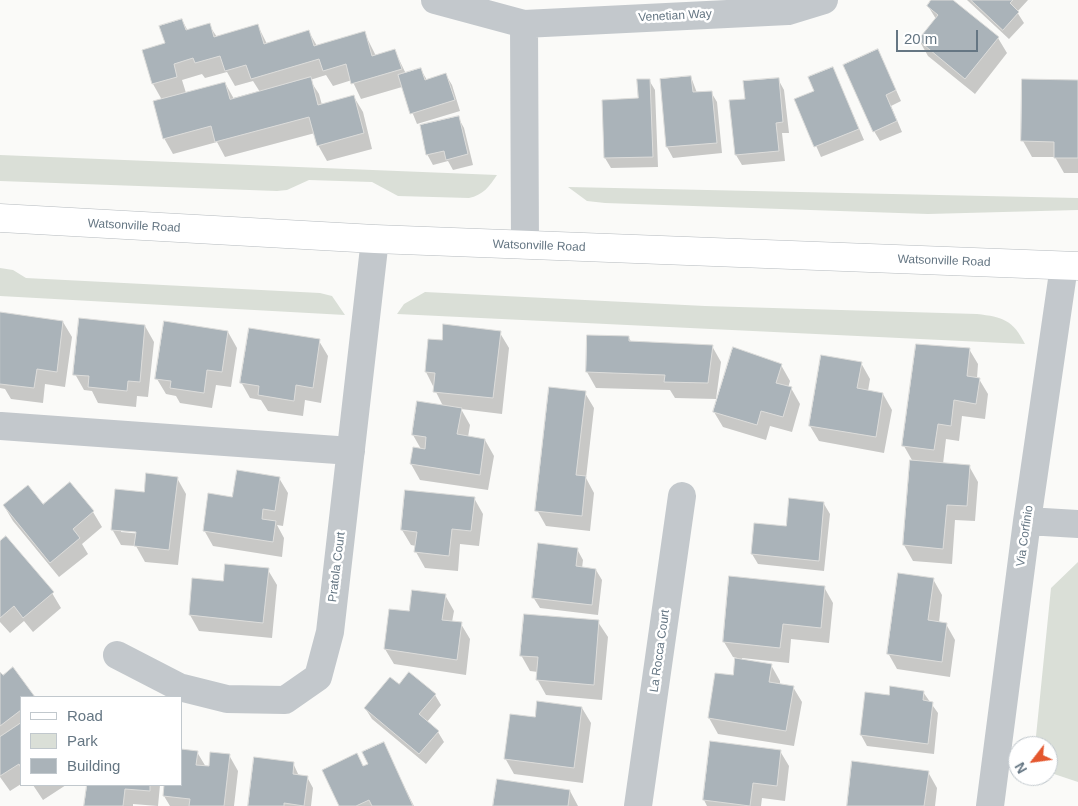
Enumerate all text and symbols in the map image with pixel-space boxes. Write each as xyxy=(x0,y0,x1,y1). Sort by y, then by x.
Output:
street label: Venetian Way xyxy=(638,7,712,25)
scale bar xyxy=(898,20,980,52)
text: 20 m xyxy=(904,30,937,47)
street label: Watsonville Road xyxy=(87,216,181,236)
street label: Watsonville Road xyxy=(492,237,586,255)
street label: Watsonville Road xyxy=(897,252,991,270)
street label: Via Corfinio xyxy=(1014,504,1036,568)
street label: Pratola Court xyxy=(326,531,348,603)
street label: La Rocca Court xyxy=(647,609,673,693)
legend xyxy=(20,696,182,786)
text: Road xyxy=(67,707,103,724)
text: Park xyxy=(67,732,98,749)
north arrow xyxy=(1008,736,1058,786)
text: Building xyxy=(67,757,120,774)
text: N xyxy=(1011,760,1030,776)

